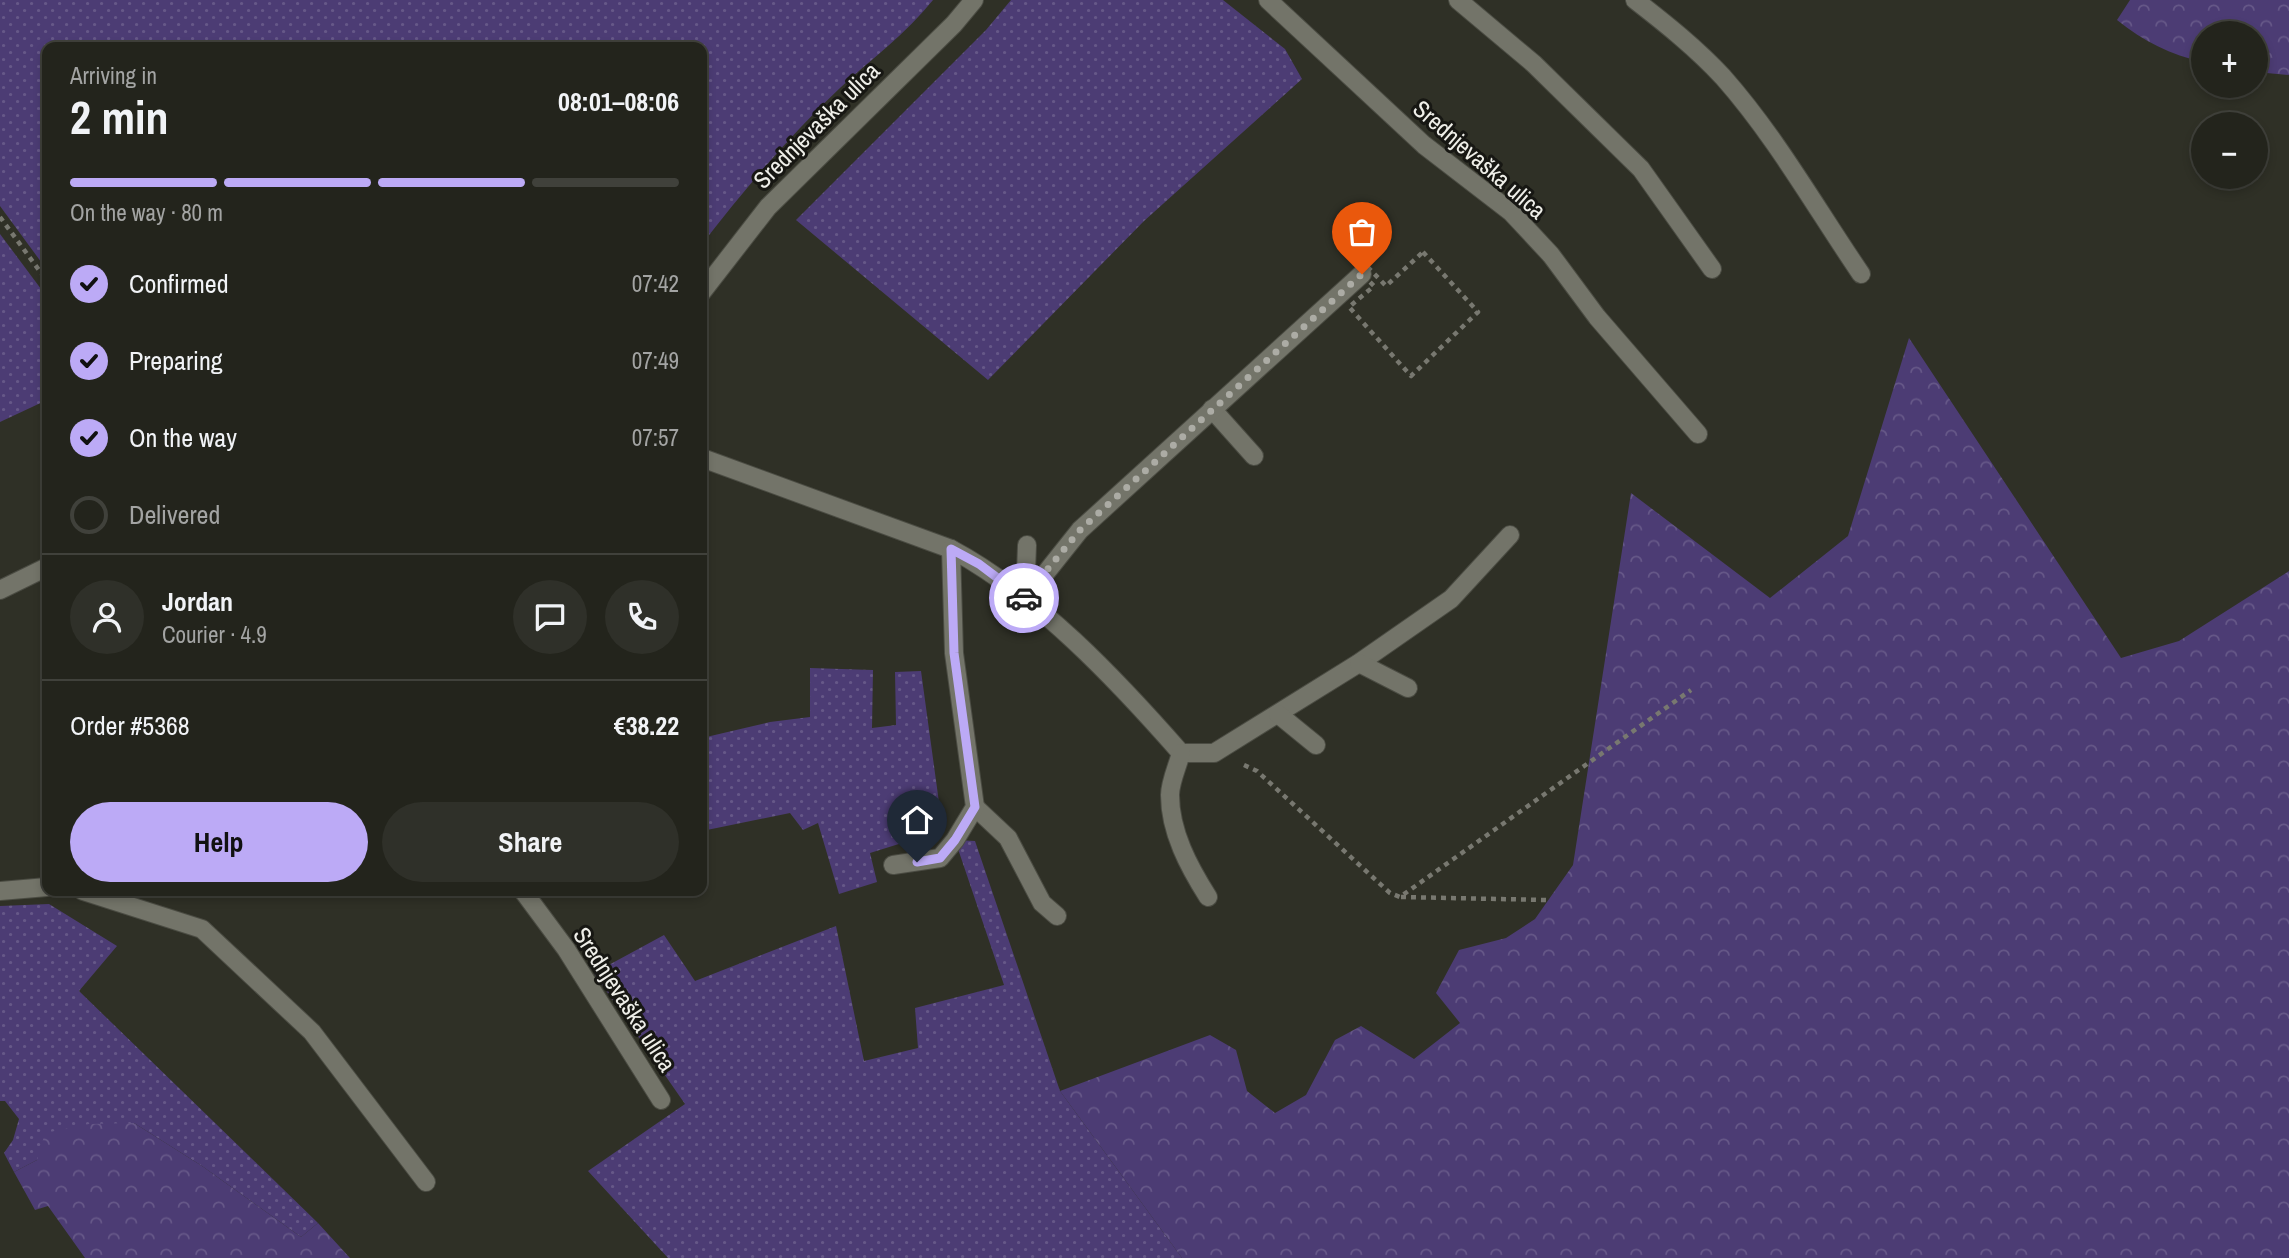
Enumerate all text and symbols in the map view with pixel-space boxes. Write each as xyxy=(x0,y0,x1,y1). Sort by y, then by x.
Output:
map controls xyxy=(2191,21,2268,189)
button: + xyxy=(2191,21,2268,98)
street label: Srednjevaška ulica xyxy=(746,55,886,195)
text: Arriving in xyxy=(70,60,157,91)
text: 08:01–08:06 xyxy=(558,84,679,119)
text: 2 min xyxy=(70,86,169,148)
street label: Srednjevaška ulica xyxy=(1407,92,1553,226)
button: − xyxy=(2191,112,2268,189)
text: On the way · 80 m xyxy=(70,197,223,228)
pin xyxy=(1332,202,1392,274)
icon: bag xyxy=(1343,213,1381,251)
icon: check xyxy=(70,265,108,303)
text: Confirmed xyxy=(129,266,229,301)
text: 07:42 xyxy=(632,268,679,299)
icon: check xyxy=(70,342,108,380)
text: Preparing xyxy=(129,343,223,378)
text: 07:49 xyxy=(632,345,679,376)
icon: check xyxy=(70,419,108,457)
text: On the way xyxy=(129,420,237,455)
text: 07:57 xyxy=(632,422,679,453)
text: Delivered xyxy=(129,497,220,532)
courier xyxy=(989,563,1059,633)
icon: car xyxy=(1005,579,1043,617)
button: person xyxy=(70,580,144,654)
button: chat xyxy=(513,580,587,654)
button: phone xyxy=(605,580,679,654)
text: Jordan xyxy=(162,584,233,619)
text: Courier · 4.9 xyxy=(162,619,267,650)
text: Order #5368 xyxy=(70,708,190,743)
text: €38.22 xyxy=(614,708,679,743)
pin xyxy=(887,790,947,862)
icon: home xyxy=(898,801,936,839)
button: Help xyxy=(70,802,368,882)
button: Share xyxy=(382,802,679,882)
street label: Srednjevaška ulica xyxy=(566,921,684,1077)

